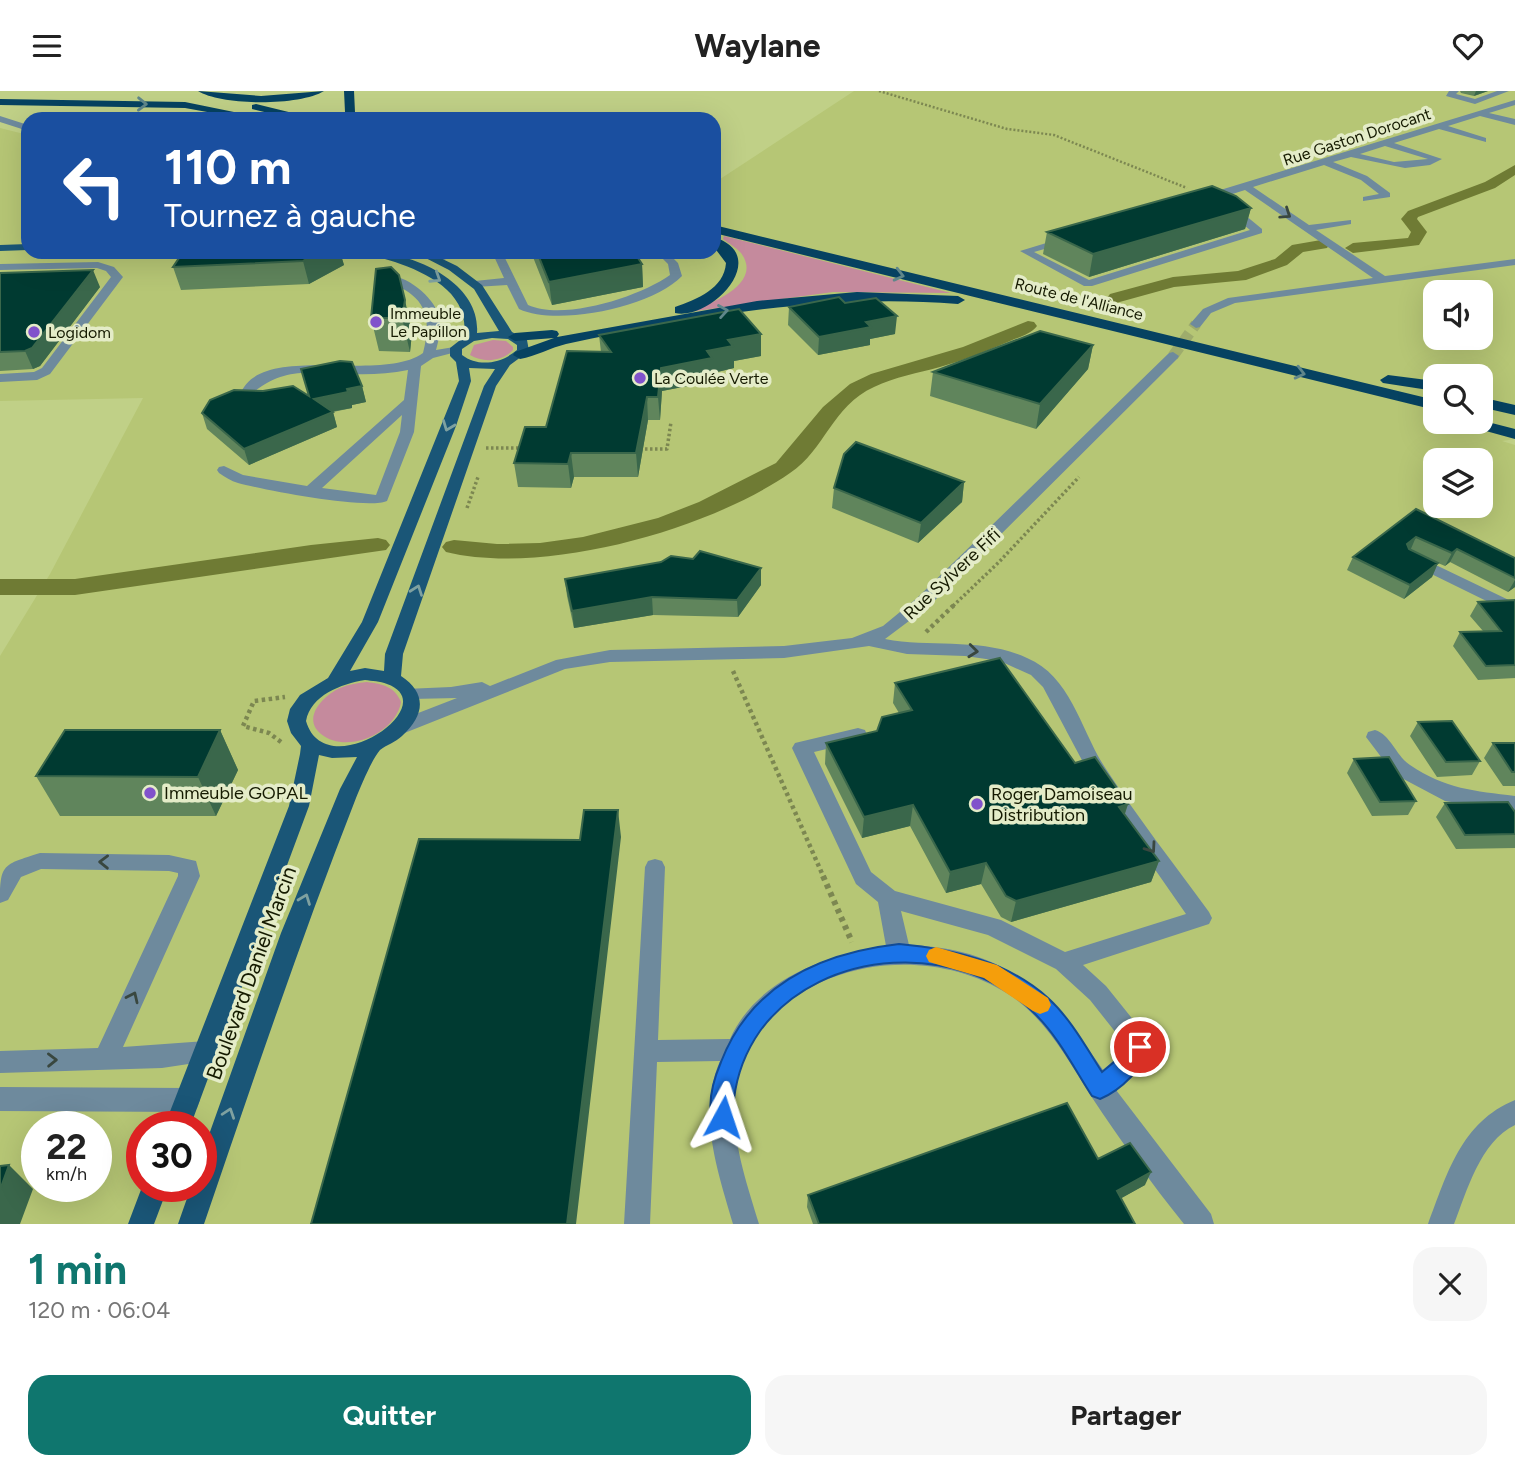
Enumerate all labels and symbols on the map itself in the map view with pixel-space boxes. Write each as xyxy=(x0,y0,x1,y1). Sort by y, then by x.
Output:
one-way arrow xyxy=(136,96,147,111)
street label: Rue Gaston Dorocant xyxy=(1281,104,1433,170)
one-way arrow xyxy=(1278,206,1291,218)
one-way arrow xyxy=(893,267,905,281)
one-way arrow xyxy=(429,269,442,282)
street label: Route de l'Alliance xyxy=(1013,274,1145,324)
place label: Immeuble Le Papillon xyxy=(390,304,467,341)
one-way arrow xyxy=(717,304,729,319)
marker: Immeuble Le Papillon xyxy=(368,314,384,330)
place label: Logidom xyxy=(48,323,111,342)
marker: Logidom xyxy=(26,324,42,340)
one-way arrow xyxy=(1294,365,1306,379)
place label: La Coulée Verte xyxy=(654,369,769,388)
marker: La Coulée Verte xyxy=(632,370,648,386)
one-way arrow xyxy=(443,420,457,432)
street label: Rue Sylvere Fifi xyxy=(899,524,1005,624)
one-way arrow xyxy=(408,584,422,596)
one-way arrow xyxy=(968,643,979,658)
place label: Immeuble GOPAL xyxy=(164,782,308,804)
place label: Roger Damoiseau Distribution xyxy=(991,783,1133,826)
marker: Immeuble GOPAL xyxy=(142,785,158,801)
marker: Roger Damoiseau Distribution xyxy=(969,796,985,812)
one-way arrow xyxy=(1143,840,1155,853)
one-way arrow xyxy=(98,854,109,870)
street label: Boulevard Daniel Marcin xyxy=(201,863,301,1083)
one-way arrow xyxy=(297,893,311,905)
one-way arrow xyxy=(125,992,139,1004)
pin xyxy=(1110,1017,1170,1077)
one-way arrow xyxy=(47,1053,58,1068)
position arrow xyxy=(686,1080,760,1154)
one-way arrow xyxy=(221,1108,235,1120)
speed limit sign: 30 xyxy=(126,1111,217,1202)

